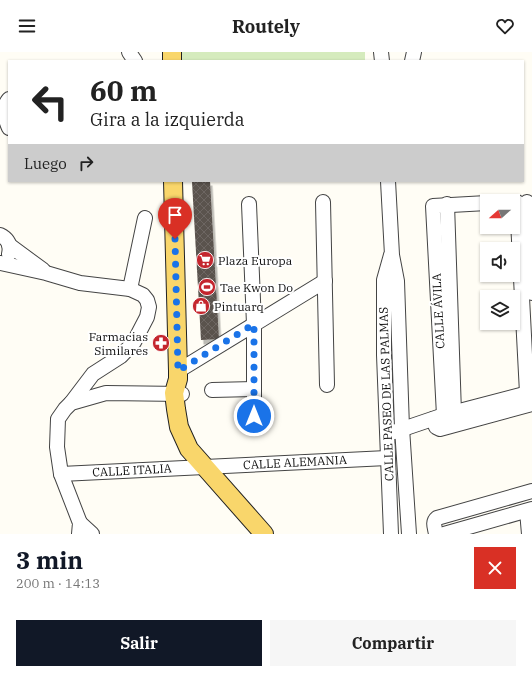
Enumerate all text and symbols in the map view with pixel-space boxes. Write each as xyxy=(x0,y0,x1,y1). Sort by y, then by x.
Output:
icon: menu xyxy=(16,15,38,37)
text: Routely xyxy=(232,15,300,38)
icon: heart xyxy=(494,15,516,37)
text: 60 m xyxy=(90,72,157,109)
icon: left xyxy=(24,76,76,128)
text: Gira a la izquierda xyxy=(90,108,245,131)
icon: right xyxy=(75,152,97,174)
text: Luego xyxy=(24,154,67,173)
north arrow xyxy=(480,194,520,234)
map controls xyxy=(480,194,520,330)
pin xyxy=(158,198,192,239)
icon: arrive xyxy=(164,204,186,226)
button: sound xyxy=(480,242,520,282)
supermarket icon: Plaza Europa xyxy=(195,250,215,270)
place label: Plaza Europa xyxy=(218,253,293,268)
street label: CALLE ÁVILA xyxy=(428,272,447,349)
sports icon: Tae Kwon Do xyxy=(197,277,217,297)
place label: Tae Kwon Do xyxy=(220,280,293,295)
button: layers xyxy=(480,290,520,330)
shop icon: Pintuarq xyxy=(191,296,211,316)
place label: Pintuarq xyxy=(214,299,264,314)
street label: CALLE PASEO DE LAS PALMAS xyxy=(375,307,397,481)
place label: Farmacias Similares xyxy=(89,329,148,358)
pharmacy icon: Farmacias Similares xyxy=(151,333,171,353)
position arrow xyxy=(233,395,275,437)
street label: CALLE ALEMANIA xyxy=(243,452,348,472)
street label: CALLE ITALIA xyxy=(92,460,173,480)
text: 3 min xyxy=(16,544,83,576)
button: close xyxy=(474,547,516,589)
text: 200 m · 14:13 xyxy=(16,575,100,592)
button: Salir xyxy=(16,620,262,666)
button: Compartir xyxy=(270,620,516,666)

